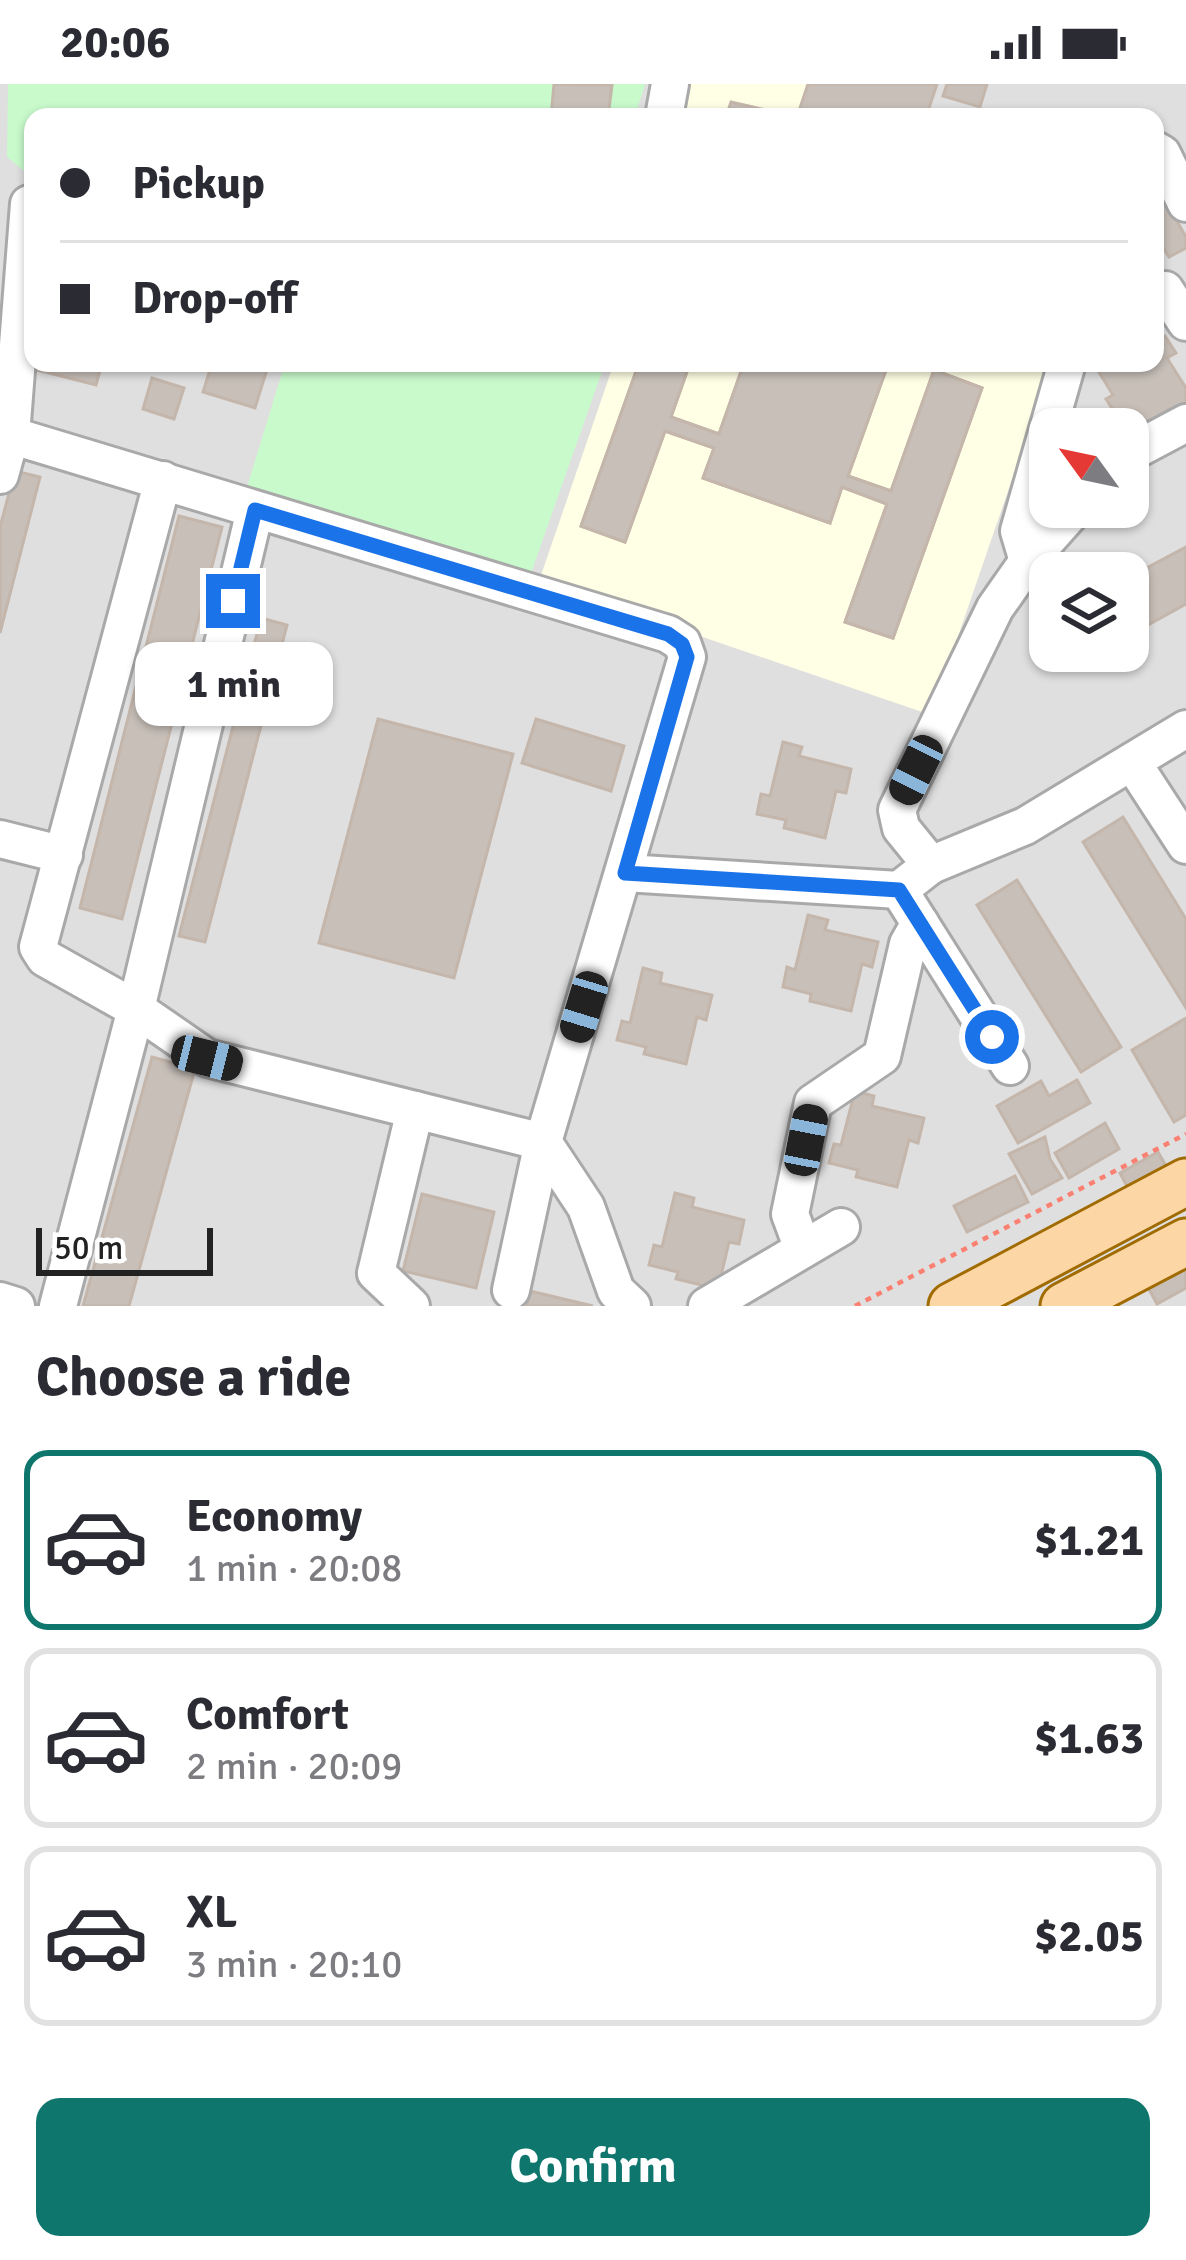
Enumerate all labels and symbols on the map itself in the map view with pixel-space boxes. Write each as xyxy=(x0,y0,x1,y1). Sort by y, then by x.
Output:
north arrow xyxy=(1029,408,1149,528)
route end xyxy=(206,574,260,628)
callout: 1 min xyxy=(134,643,332,727)
car xyxy=(884,730,948,810)
car xyxy=(556,967,612,1047)
route start xyxy=(965,1010,1019,1064)
car xyxy=(168,1032,246,1084)
car xyxy=(781,1101,831,1179)
scale bar xyxy=(36,1222,213,1275)

